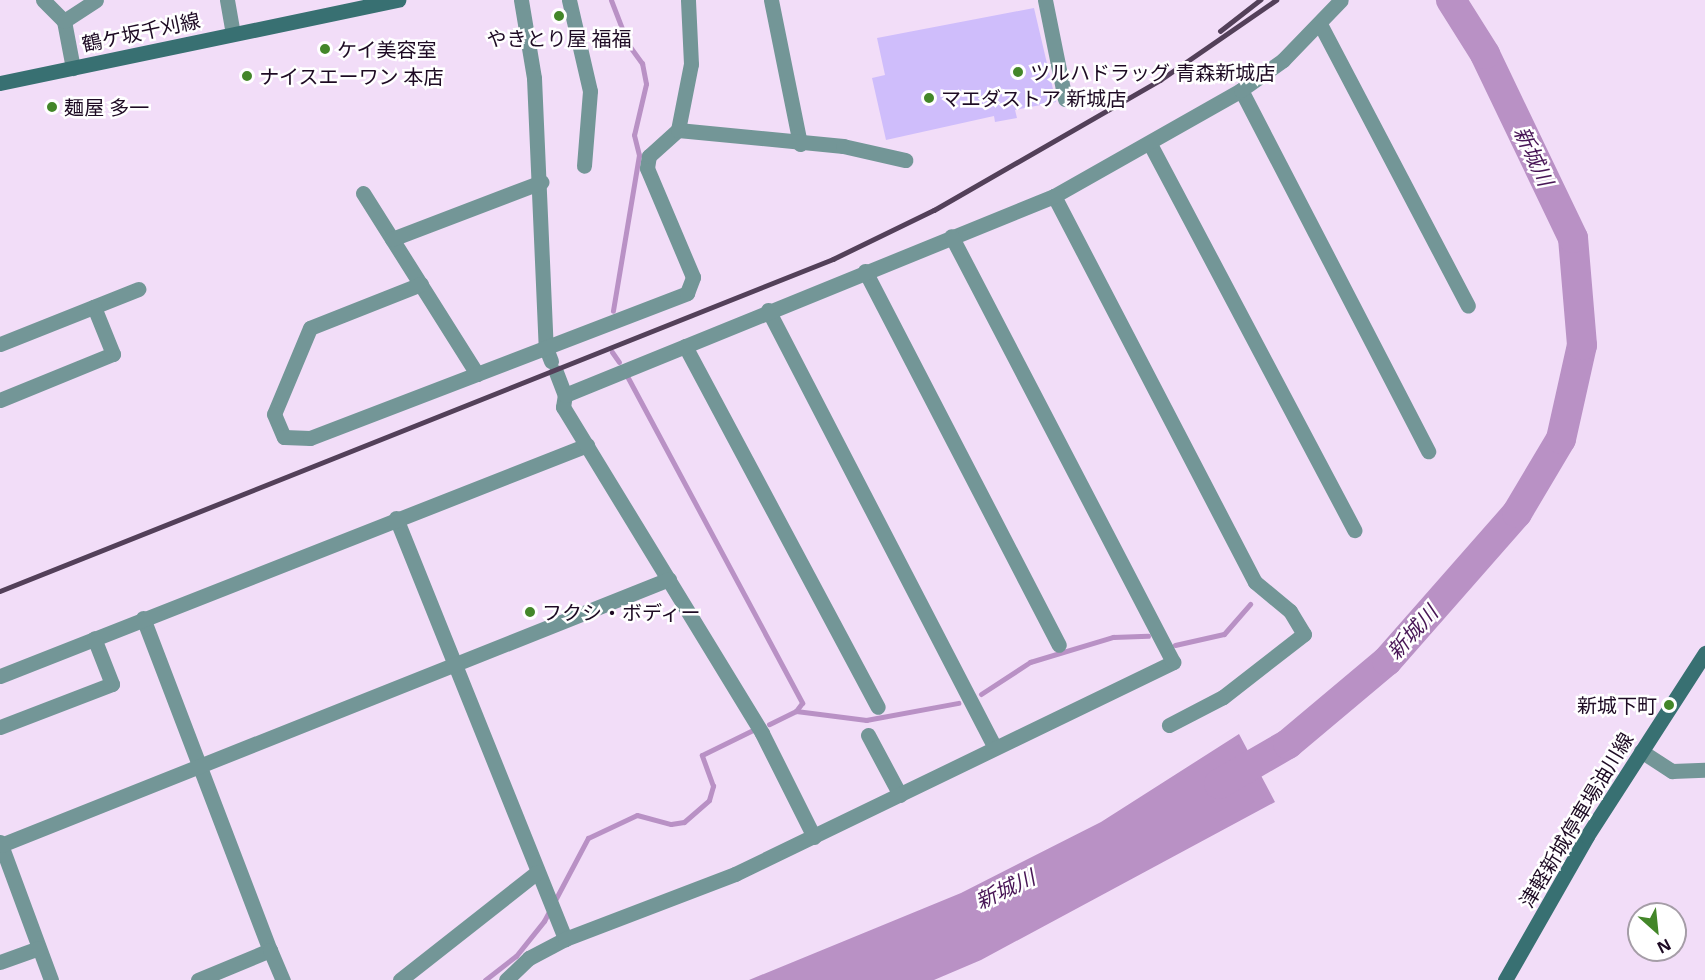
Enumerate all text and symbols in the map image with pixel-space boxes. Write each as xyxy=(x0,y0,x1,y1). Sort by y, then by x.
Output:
street label: 鶴ケ坂千刈線 xyxy=(80,8,202,56)
marker: やきとり屋 福福 xyxy=(552,9,566,23)
place label: やきとり屋 福福 xyxy=(486,26,632,50)
place label: ケイ美容室 xyxy=(337,37,437,61)
marker: ケイ美容室 xyxy=(318,42,332,56)
place label: ツルハドラッグ 青森新城店 xyxy=(1030,60,1275,84)
place label: ナイスエーワン 本店 xyxy=(259,64,444,88)
marker: ツルハドラッグ 青森新城店 xyxy=(1011,65,1025,79)
marker: ナイスエーワン 本店 xyxy=(240,69,254,83)
place label: マエダストア 新城店 xyxy=(941,86,1126,110)
marker: マエダストア 新城店 xyxy=(922,91,936,105)
place label: 麺屋 多一 xyxy=(64,95,149,119)
marker: 麺屋 多一 xyxy=(45,100,59,114)
water label: 新城川 xyxy=(1509,122,1559,190)
place label: フクシ・ボディー xyxy=(542,600,702,624)
water label: 新城川 xyxy=(1382,600,1442,664)
marker: フクシ・ボディー xyxy=(523,605,537,619)
place label: 新城下町 xyxy=(1577,693,1657,717)
marker: 新城下町 xyxy=(1662,698,1676,712)
street label: 津軽新城停車場油川線 xyxy=(1514,728,1638,912)
water label: 新城川 xyxy=(971,864,1039,914)
north arrow xyxy=(1627,902,1687,962)
text: N xyxy=(1653,933,1675,959)

